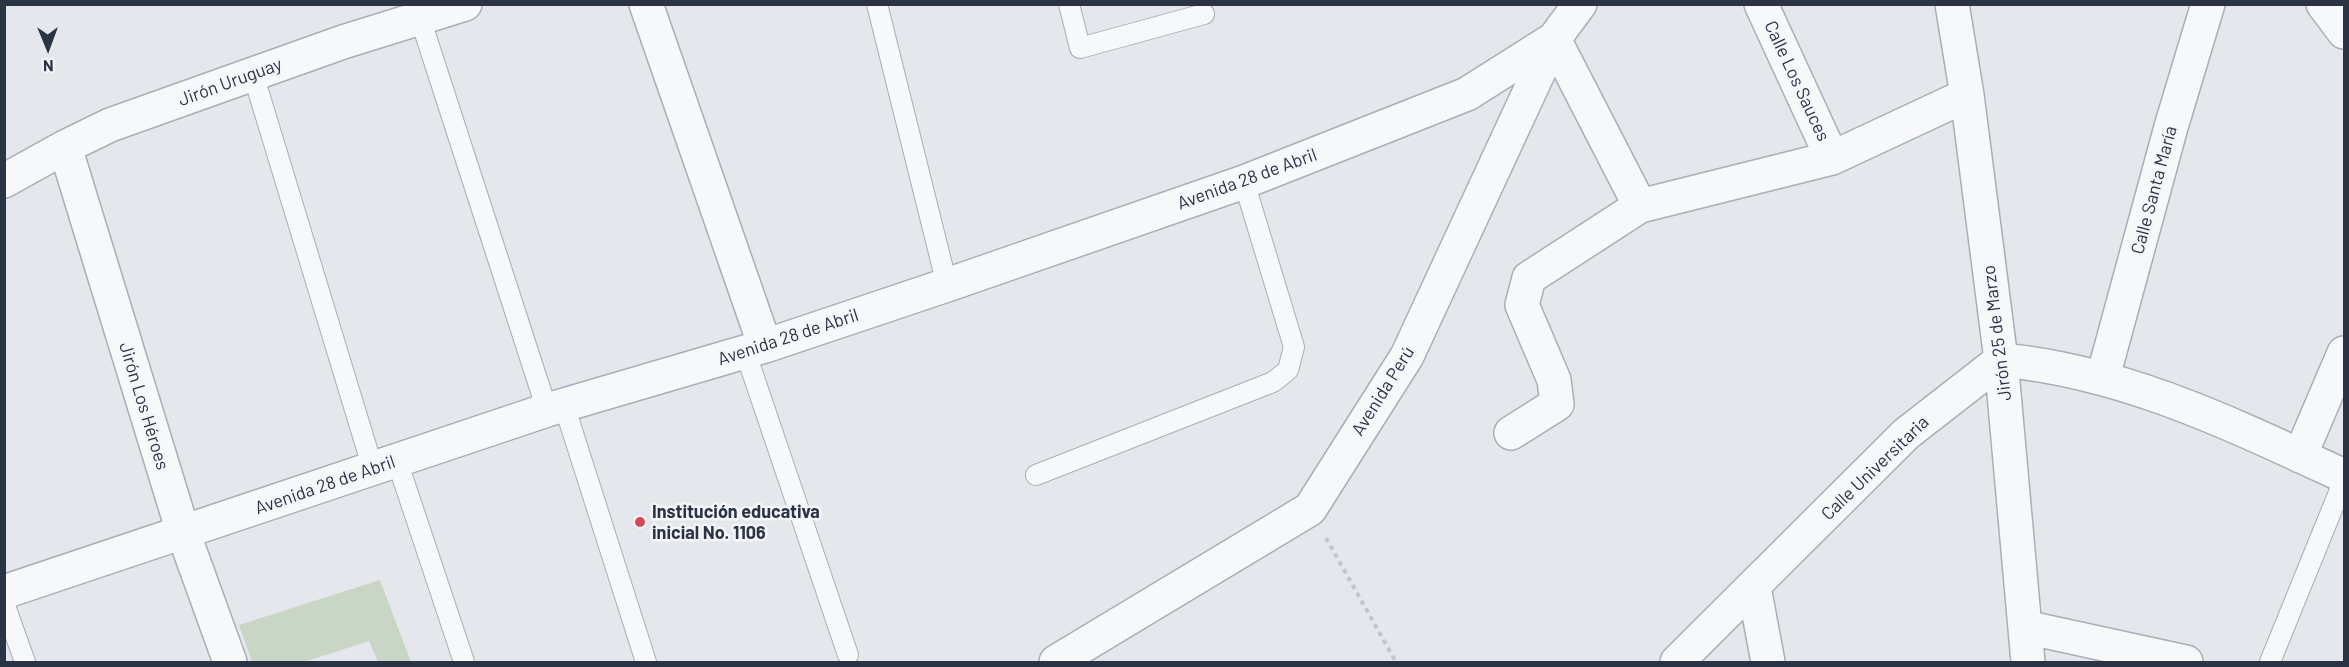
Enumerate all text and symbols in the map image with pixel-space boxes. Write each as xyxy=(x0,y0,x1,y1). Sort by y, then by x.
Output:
street label: Calle Los Sauces xyxy=(1760,17,1834,145)
north arrow xyxy=(18,18,78,78)
street label: Jirón Uruguay xyxy=(175,53,285,111)
text: N xyxy=(43,57,54,76)
street label: Calle Santa María xyxy=(2127,124,2181,256)
street label: Avenida 28 de Abril xyxy=(1174,144,1320,214)
street label: Jirón 25 de Marzo xyxy=(1978,264,2016,402)
street label: Avenida 28 de Abril xyxy=(715,304,861,370)
street label: Jirón Los Héroes xyxy=(114,340,174,472)
street label: Avenida Perú xyxy=(1347,342,1419,440)
street label: Calle Universitaria xyxy=(1817,411,1933,525)
street label: Avenida 28 de Abril xyxy=(252,451,398,519)
place label: Institución educativa inicial No. 1106 xyxy=(652,501,820,544)
marker: Institución educativa inicial No. 1106 xyxy=(633,515,647,529)

